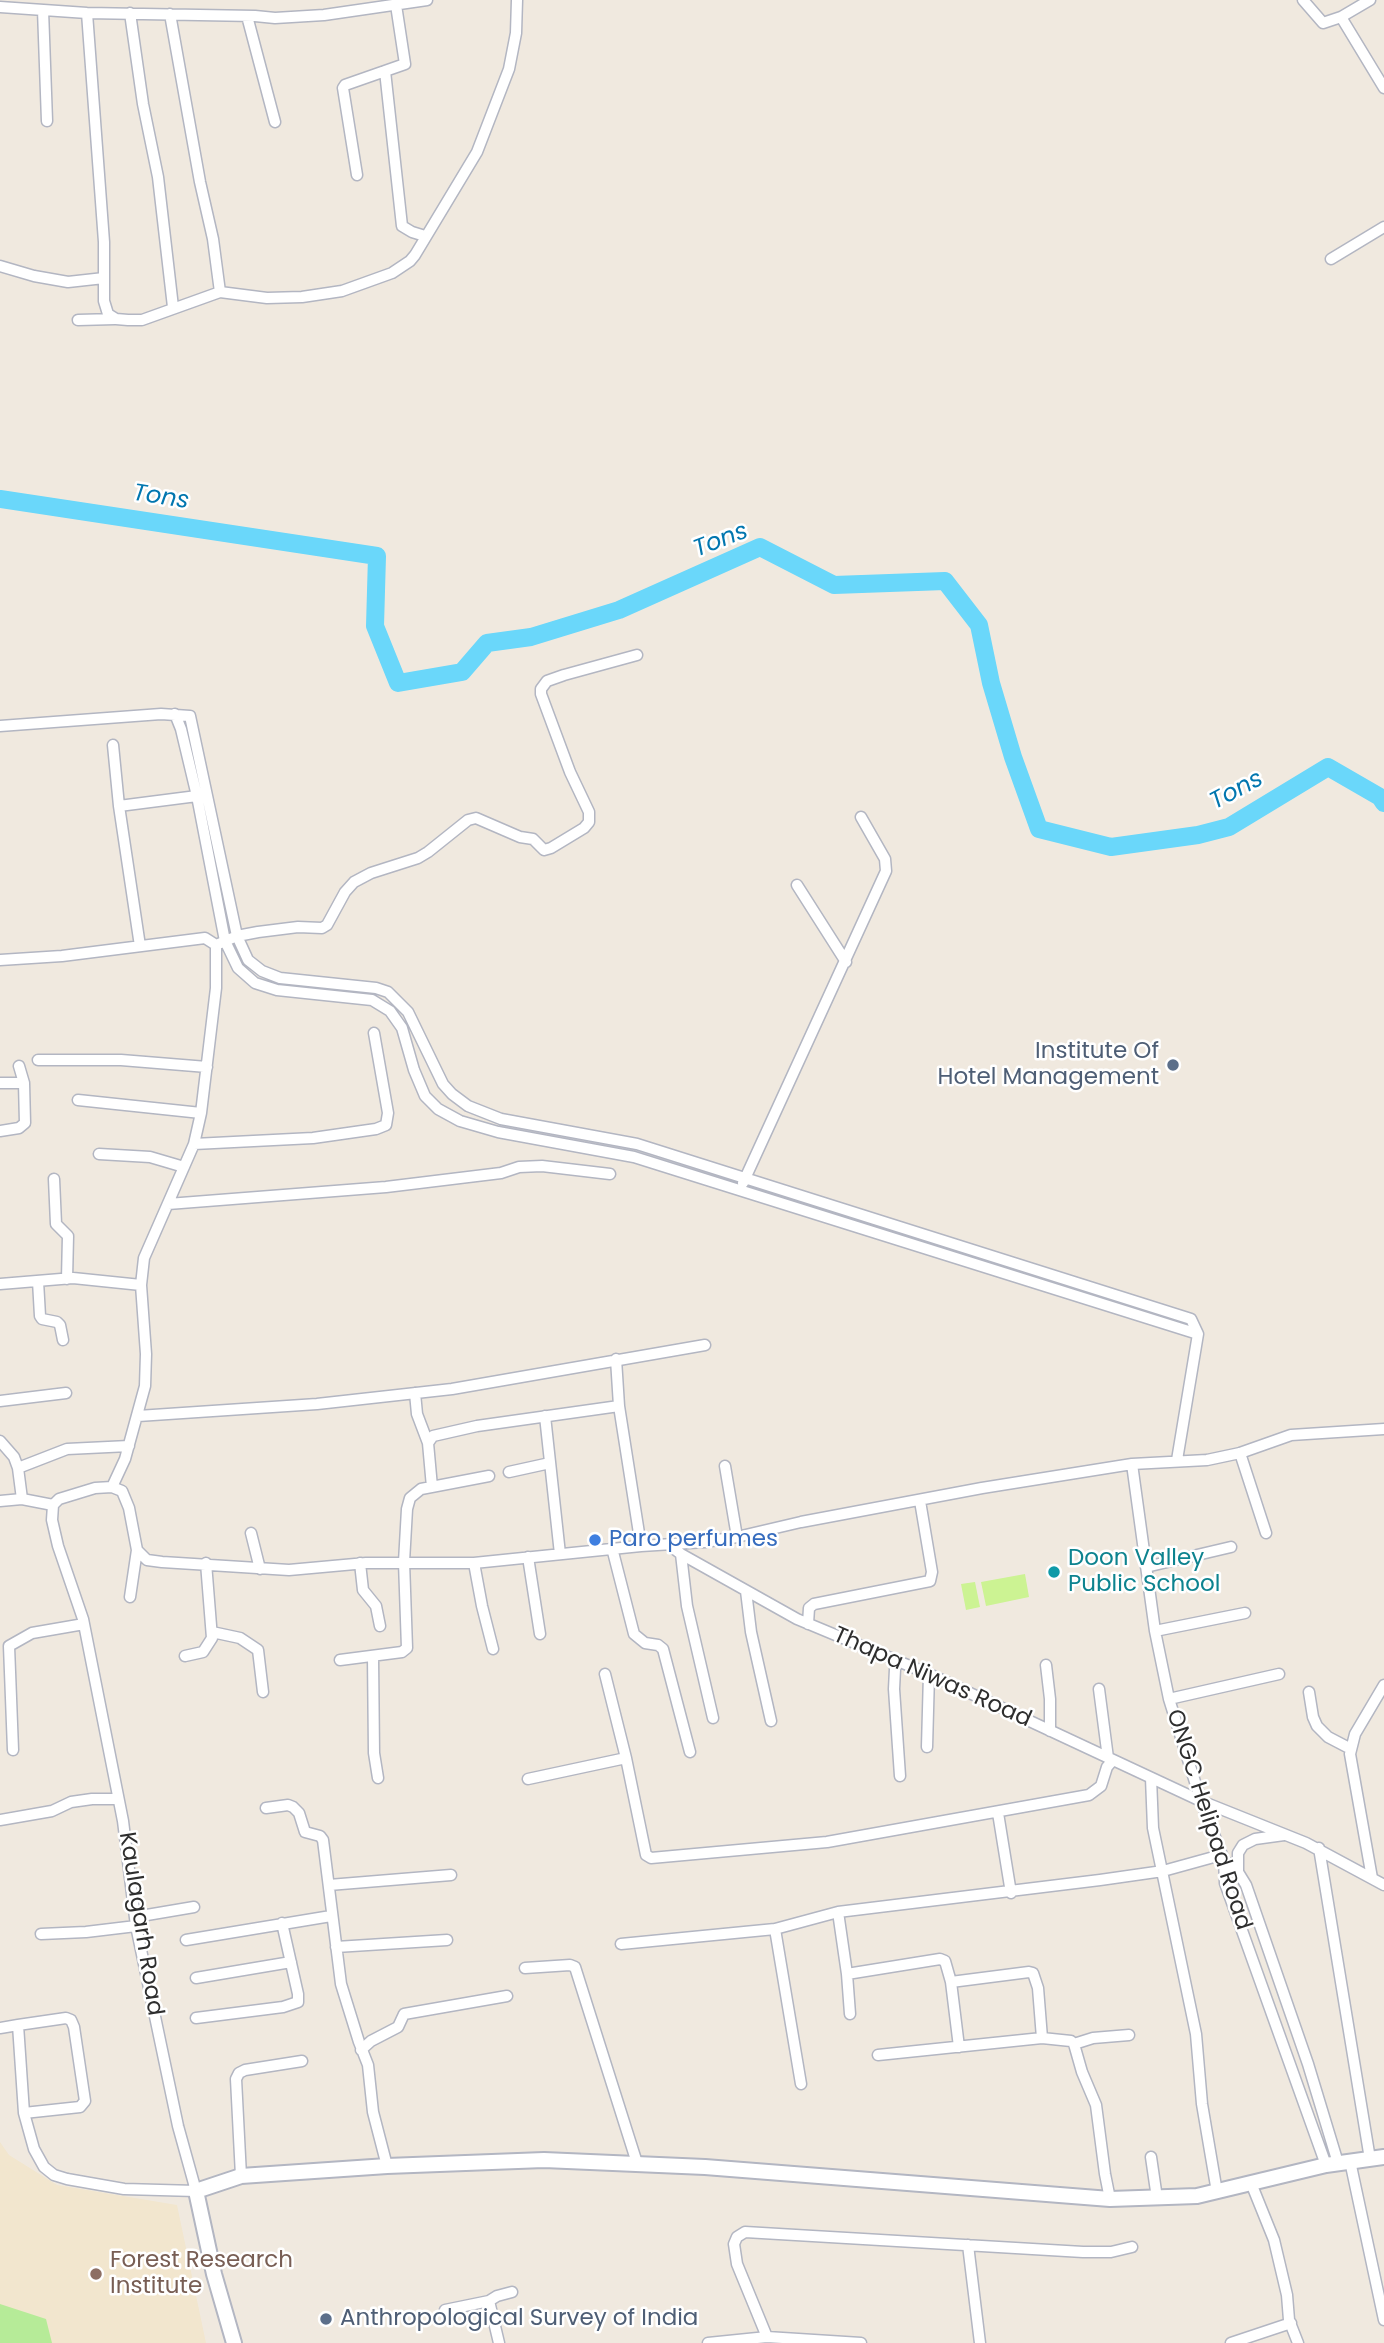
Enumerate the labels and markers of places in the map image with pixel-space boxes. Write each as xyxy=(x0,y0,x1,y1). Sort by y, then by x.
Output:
place label: Institute Of Hotel Management xyxy=(937,1038,1159,1092)
marker: Institute Of Hotel Management xyxy=(1165,1057,1181,1073)
place label: Paro perfumes xyxy=(609,1526,778,1554)
marker: Paro perfumes xyxy=(587,1532,603,1548)
place label: Doon Valley Public School xyxy=(1068,1545,1220,1599)
marker: Doon Valley Public School xyxy=(1046,1564,1062,1580)
place label: Forest Research Institute xyxy=(110,2247,293,2301)
marker: Forest Research Institute xyxy=(88,2266,104,2282)
place label: Anthropological Survey of India xyxy=(340,2305,698,2333)
marker: Anthropological Survey of India xyxy=(318,2311,334,2327)

